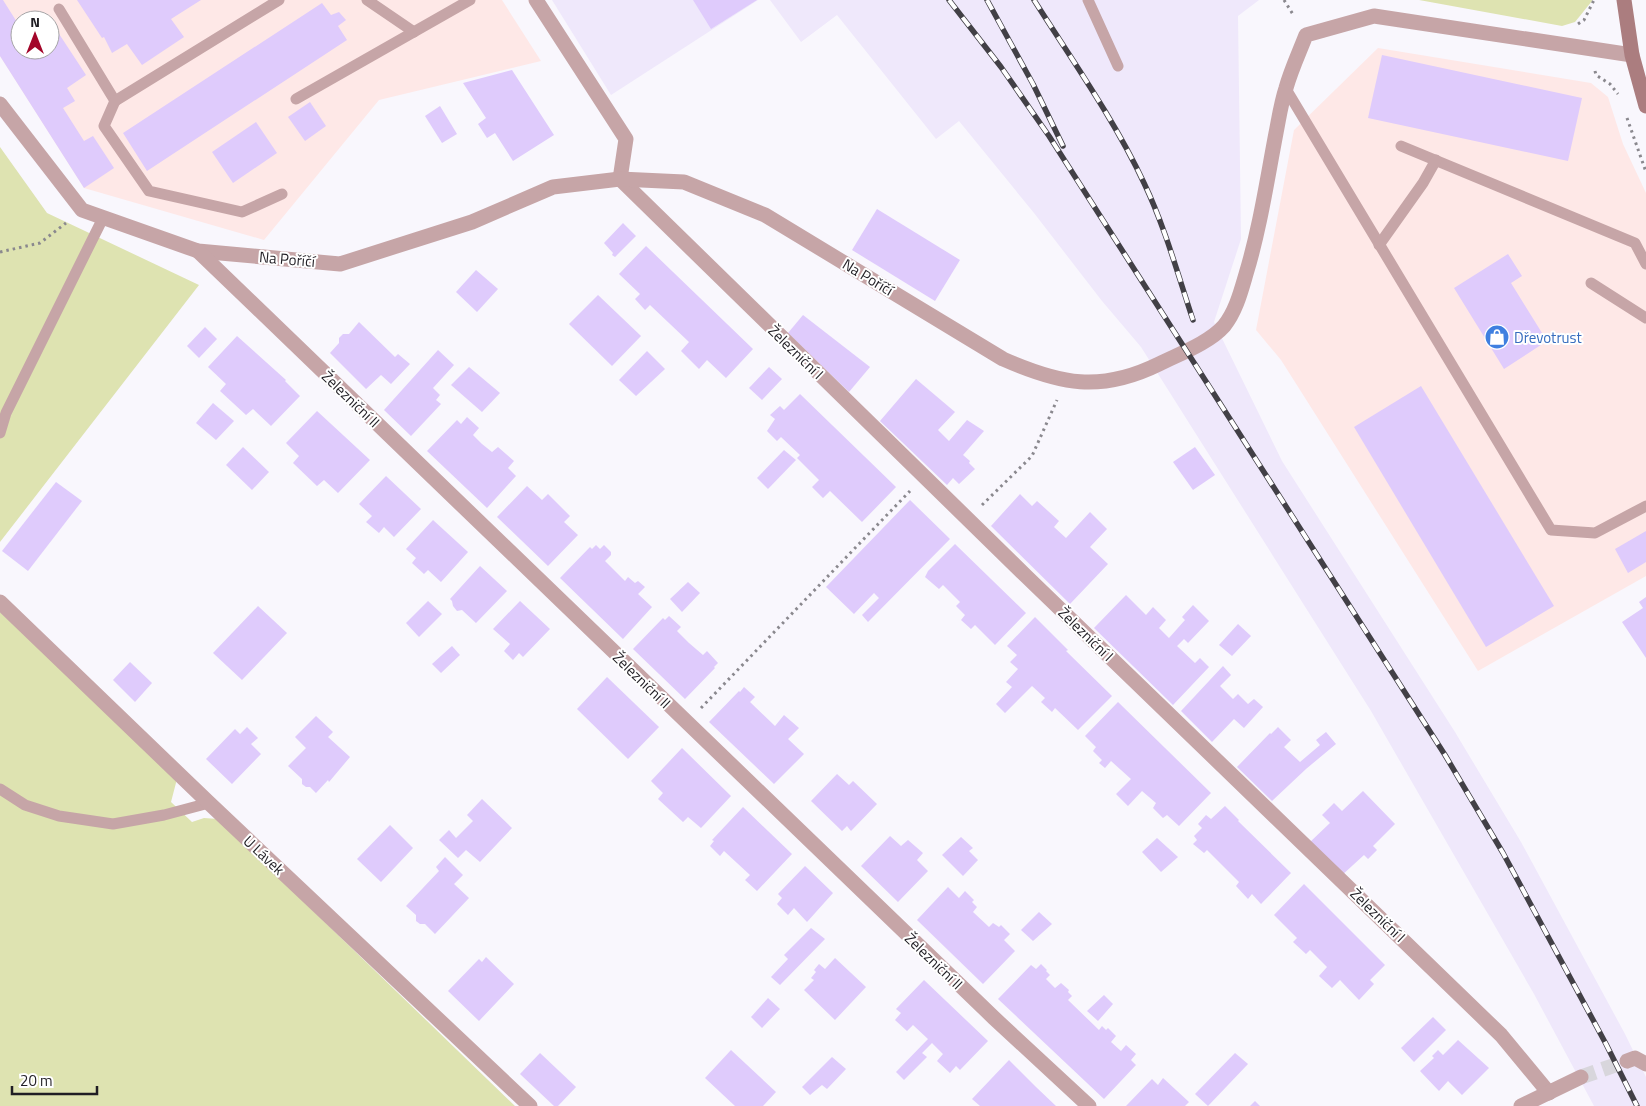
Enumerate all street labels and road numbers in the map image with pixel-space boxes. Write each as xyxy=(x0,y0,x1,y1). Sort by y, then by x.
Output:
street label: Na Poříčí xyxy=(258,245,318,273)
street label: Na Poříčí xyxy=(838,253,899,302)
street label: Železniční I xyxy=(763,320,829,384)
street label: Železniční II xyxy=(317,365,385,433)
street label: Železniční I xyxy=(1053,602,1119,666)
street label: Železniční II xyxy=(608,646,676,714)
street label: U Lávek xyxy=(238,830,290,880)
street label: Železniční I xyxy=(1345,883,1411,947)
street label: Železniční II xyxy=(900,927,968,995)

